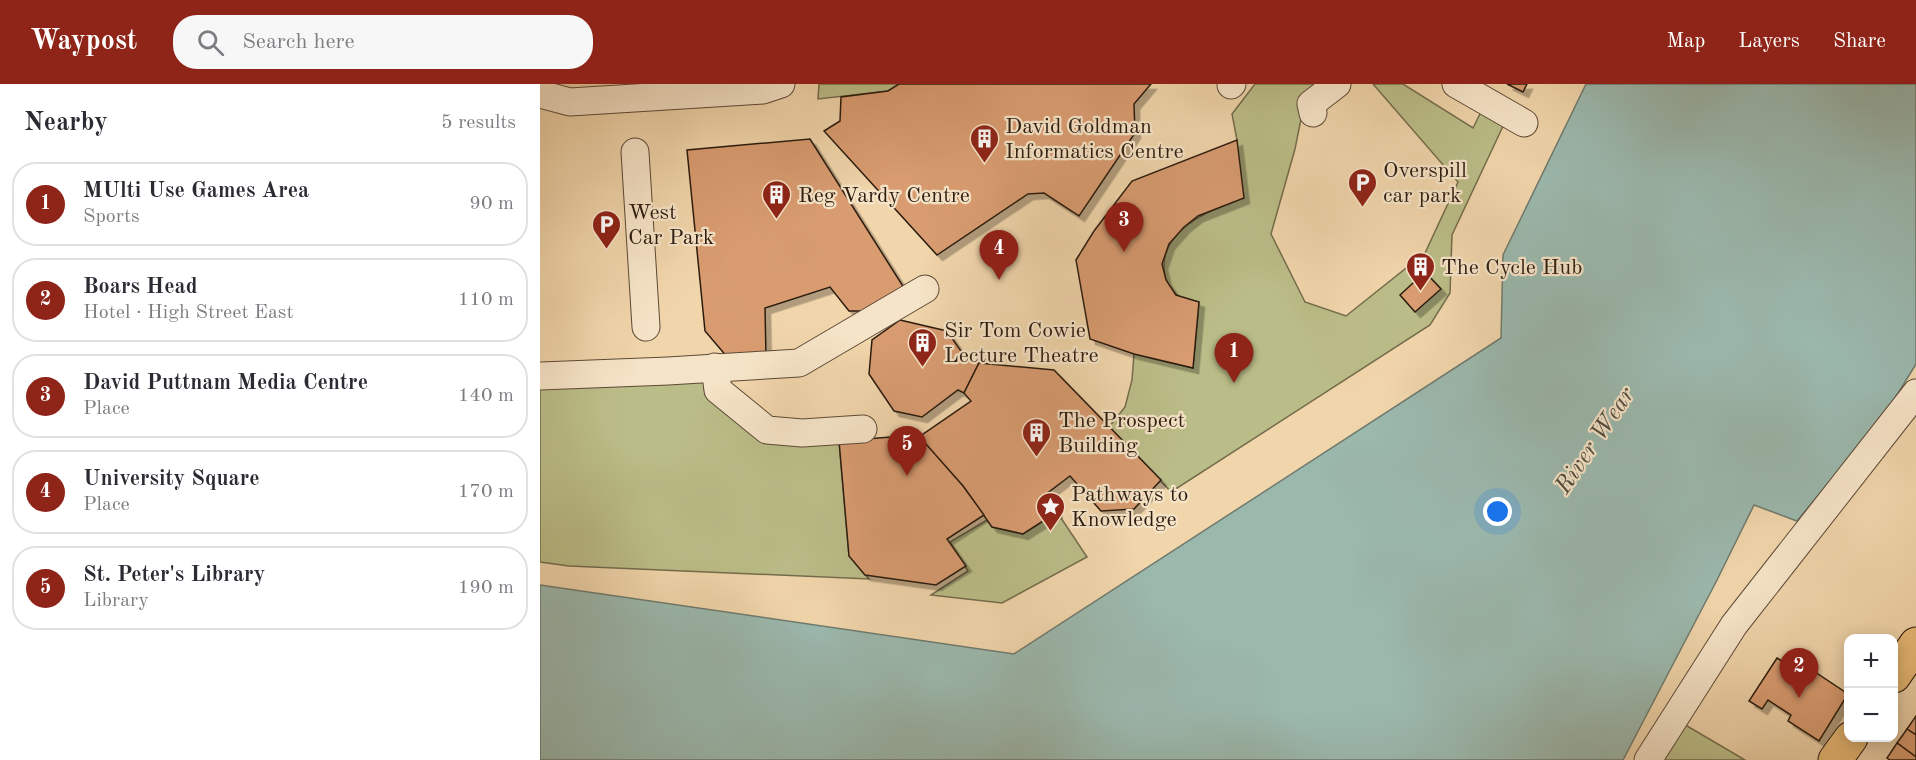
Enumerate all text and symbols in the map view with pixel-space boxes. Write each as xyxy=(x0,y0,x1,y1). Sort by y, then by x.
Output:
search box xyxy=(173,15,593,69)
icon: search xyxy=(194,26,227,59)
text: Waypost xyxy=(30,28,137,56)
text: Search here xyxy=(242,31,355,53)
text: Map xyxy=(1666,31,1705,52)
text: Layers xyxy=(1738,31,1800,52)
text: Share xyxy=(1833,31,1886,52)
text: Nearby xyxy=(24,110,108,136)
text: 5 results xyxy=(441,113,516,133)
place label: David Goldman Informatics Centre xyxy=(1005,116,1184,163)
building icon: David Goldman Informatics Centre xyxy=(968,122,1000,164)
place label: Overspill car park xyxy=(1383,160,1467,207)
parking icon: Overspill car park xyxy=(1346,166,1378,208)
building icon: Reg Vardy Centre xyxy=(761,178,793,220)
text: MUlti Use Games Area xyxy=(83,180,309,202)
place label: Reg Vardy Centre xyxy=(798,185,970,207)
text: 1 xyxy=(40,194,51,214)
text: 90 m xyxy=(469,194,514,214)
place label: West Car Park xyxy=(628,202,714,249)
pin: 3 xyxy=(1104,202,1144,252)
text: Sports xyxy=(83,207,140,227)
parking icon: West Car Park xyxy=(591,208,623,250)
pin: 4 xyxy=(980,230,1018,280)
building icon: The Cycle Hub xyxy=(1404,250,1436,292)
place label: The Cycle Hub xyxy=(1441,257,1582,279)
text: Boars Head xyxy=(83,276,198,298)
text: 2 xyxy=(40,290,51,310)
text: 110 m xyxy=(458,290,514,310)
text: Hotel · High Street East xyxy=(83,303,293,323)
place label: Sir Tom Cowie Lecture Theatre xyxy=(944,320,1099,367)
building icon: Sir Tom Cowie Lecture Theatre xyxy=(907,326,939,368)
pin: 1 xyxy=(1214,334,1254,383)
text: David Puttnam Media Centre xyxy=(83,372,368,394)
water label: River Wear xyxy=(1551,383,1640,499)
text: 3 xyxy=(40,386,51,406)
text: 140 m xyxy=(458,386,514,406)
text: Place xyxy=(83,399,130,419)
place label: The Prospect Building xyxy=(1058,410,1185,457)
building icon: The Prospect Building xyxy=(1021,416,1053,458)
pin: 5 xyxy=(888,426,926,476)
text: University Square xyxy=(83,468,260,490)
text: 4 xyxy=(40,482,51,502)
text: 170 m xyxy=(458,482,514,502)
place label: Pathways to Knowledge xyxy=(1071,484,1188,531)
place icon: Pathways to Knowledge xyxy=(1034,490,1066,532)
text: Place xyxy=(83,495,130,515)
your location xyxy=(1483,497,1512,526)
text: St. Peter's Library xyxy=(83,564,265,586)
text: 5 xyxy=(40,578,51,598)
text: 190 m xyxy=(458,578,514,598)
text: Library xyxy=(83,591,149,611)
map controls xyxy=(1844,634,1898,742)
button: + xyxy=(1844,634,1898,688)
pin: 2 xyxy=(1780,648,1818,698)
button: − xyxy=(1844,688,1898,742)

